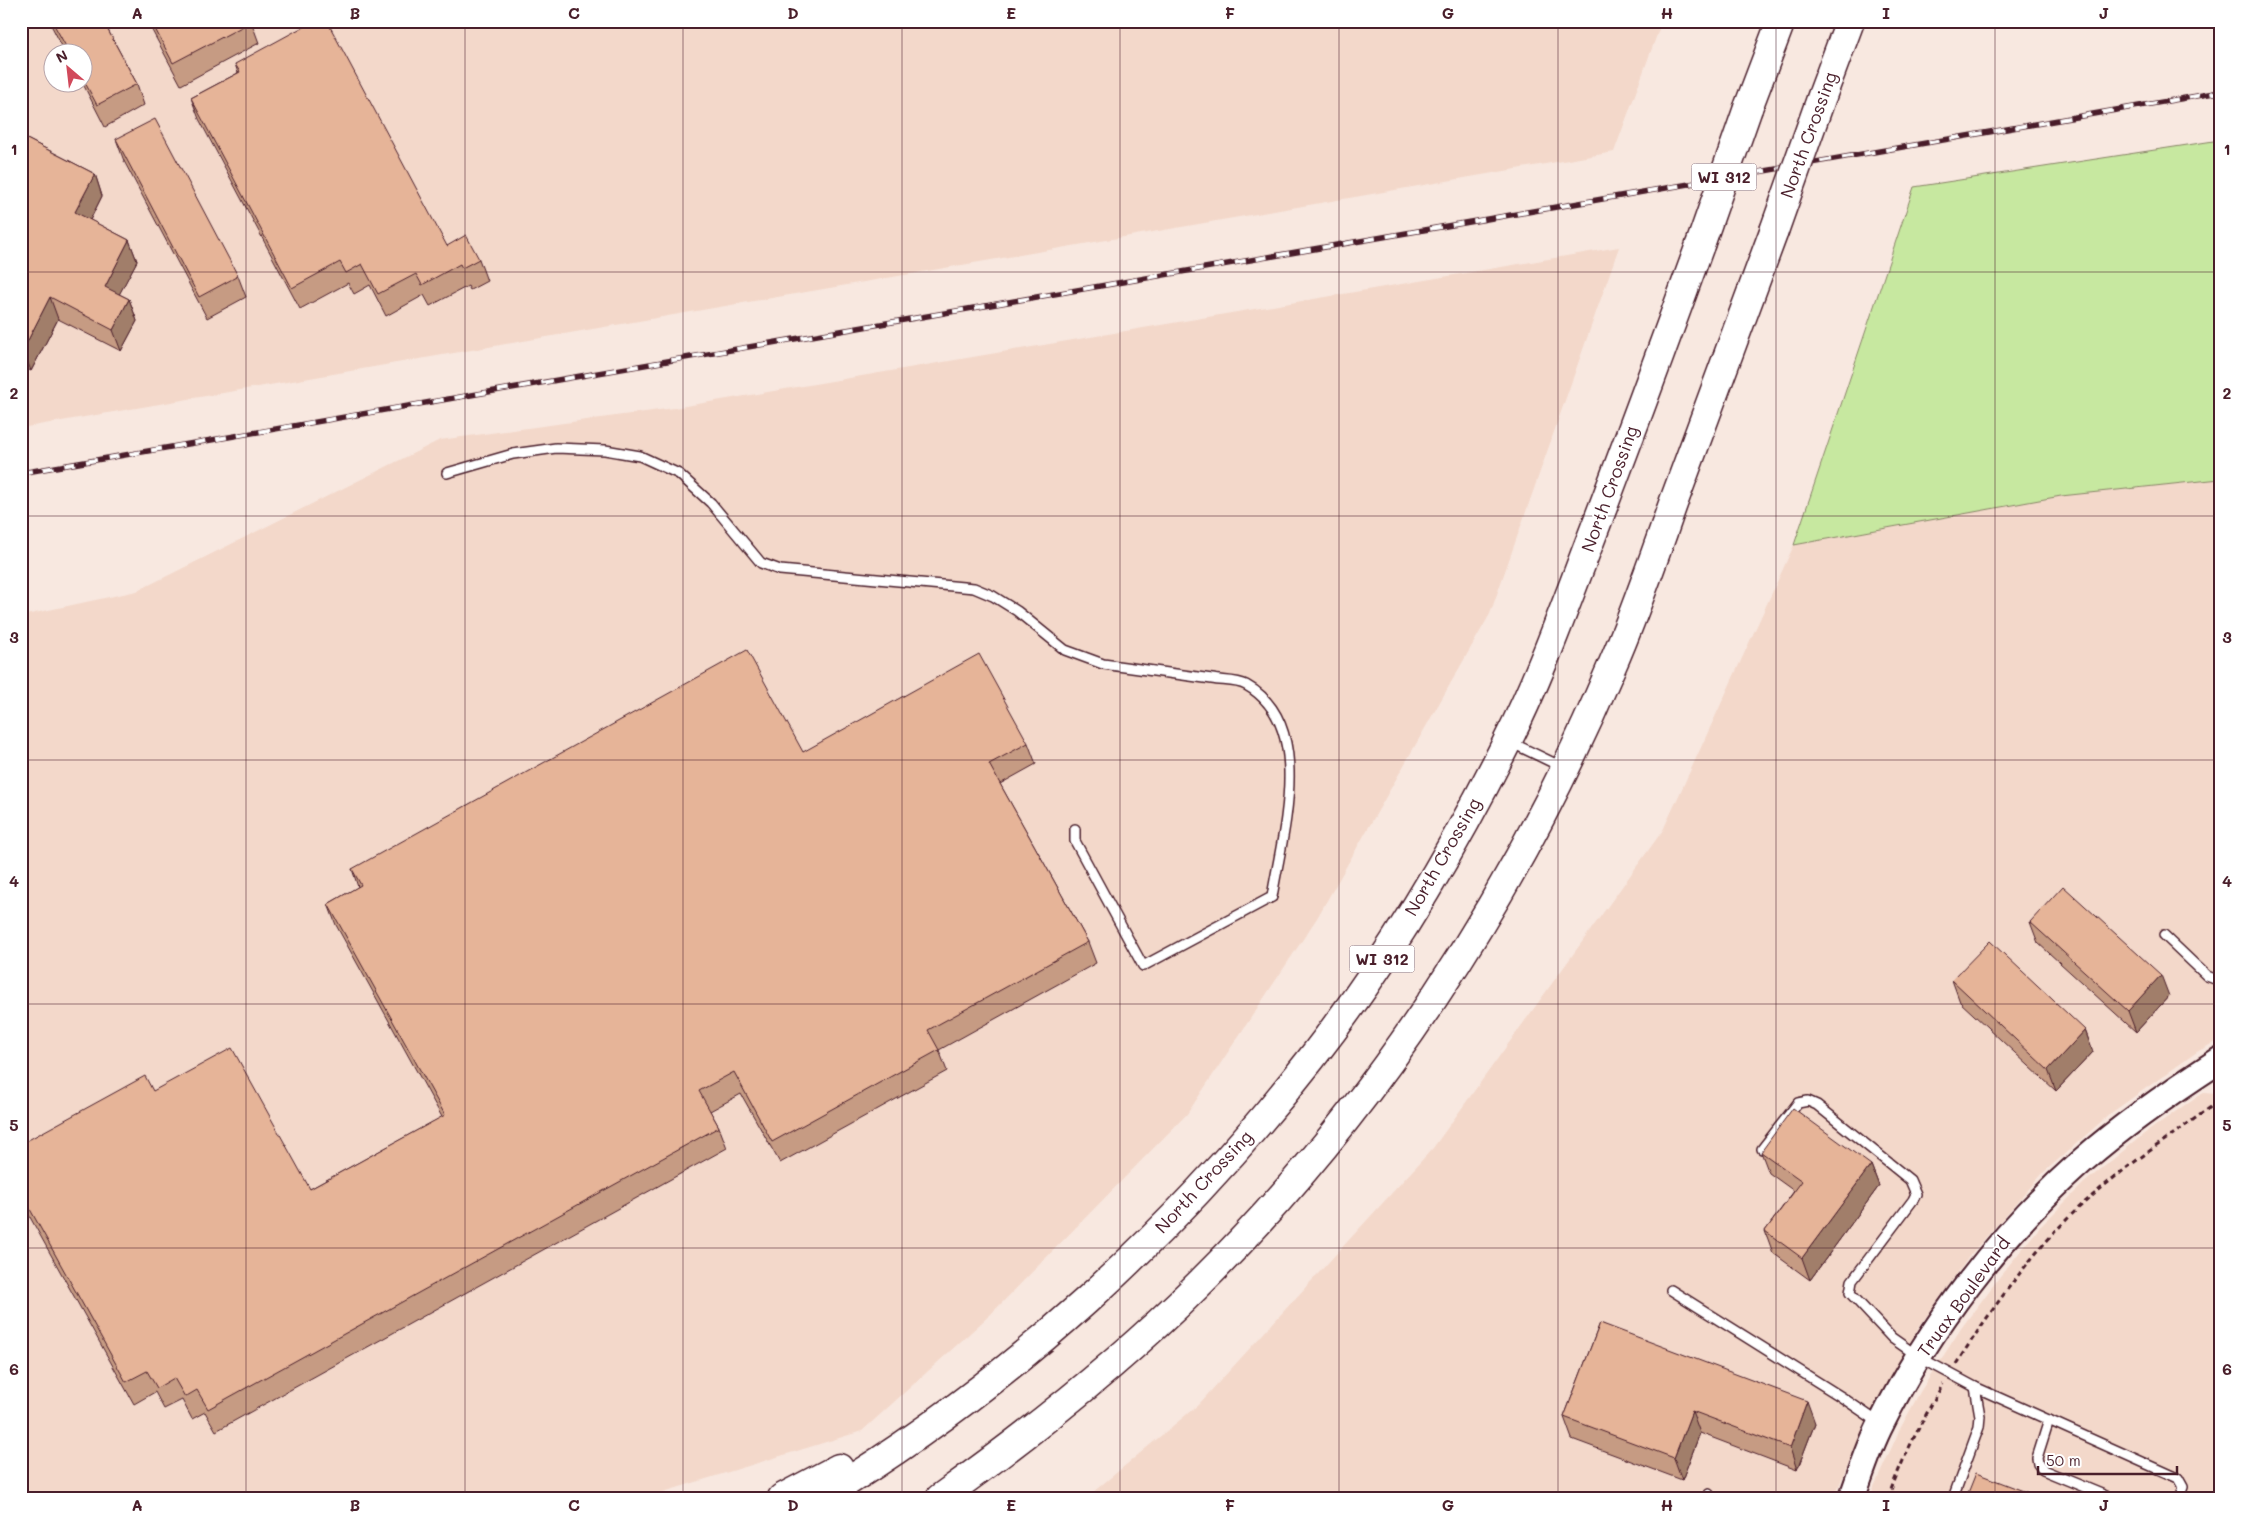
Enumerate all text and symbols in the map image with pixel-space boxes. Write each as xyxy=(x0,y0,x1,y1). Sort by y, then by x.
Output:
text: A xyxy=(131,2,143,23)
text: B xyxy=(350,2,360,23)
text: C xyxy=(568,2,580,23)
text: D xyxy=(787,2,799,23)
text: E xyxy=(1006,2,1016,23)
text: F xyxy=(1225,2,1235,23)
text: G xyxy=(1442,2,1454,23)
text: H xyxy=(1661,2,1673,23)
text: I xyxy=(1882,2,1890,23)
text: J xyxy=(2099,2,2109,23)
north arrow xyxy=(42,42,92,92)
text: N xyxy=(53,45,71,67)
street label: North Crossing xyxy=(1774,68,1842,201)
text: 1 xyxy=(10,138,18,159)
text: 1 xyxy=(2223,138,2231,159)
road number: WI 312 xyxy=(1692,163,1756,190)
text: 2 xyxy=(10,382,19,403)
text: 2 xyxy=(2223,382,2232,403)
street label: North Crossing xyxy=(1575,422,1643,555)
text: 3 xyxy=(9,626,19,647)
text: 3 xyxy=(2222,626,2232,647)
street label: North Crossing xyxy=(1399,793,1486,920)
text: 4 xyxy=(9,870,19,891)
text: 4 xyxy=(2222,870,2232,891)
road number: WI 312 xyxy=(1350,946,1414,972)
text: 5 xyxy=(9,1114,19,1135)
text: 5 xyxy=(2222,1114,2232,1135)
street label: North Crossing xyxy=(1149,1125,1257,1238)
street label: Truax Boulevard xyxy=(1911,1231,2015,1362)
text: 6 xyxy=(9,1358,19,1379)
text: 6 xyxy=(2222,1358,2232,1379)
scale bar xyxy=(2038,1444,2177,1476)
text: 50 m xyxy=(2046,1450,2081,1470)
text: A xyxy=(131,1494,143,1515)
text: B xyxy=(350,1494,360,1515)
text: C xyxy=(568,1494,580,1515)
text: D xyxy=(787,1494,799,1515)
text: E xyxy=(1006,1494,1016,1515)
text: F xyxy=(1225,1494,1235,1515)
text: G xyxy=(1442,1494,1454,1515)
text: H xyxy=(1661,1494,1673,1515)
text: I xyxy=(1882,1494,1890,1515)
text: J xyxy=(2099,1494,2109,1515)

